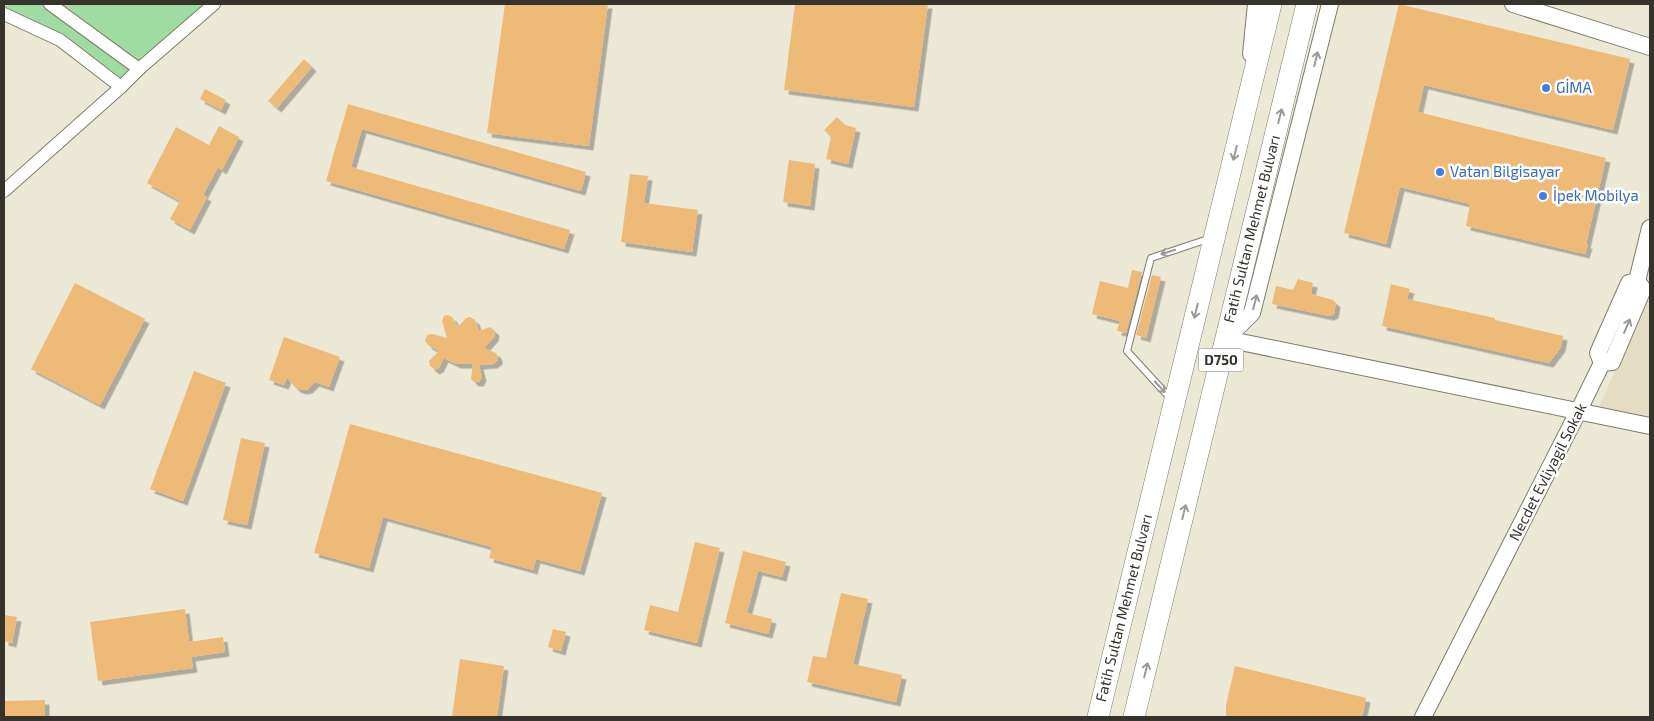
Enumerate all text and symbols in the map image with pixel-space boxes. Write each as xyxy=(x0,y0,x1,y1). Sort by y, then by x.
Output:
one-way arrow xyxy=(1312,52,1321,68)
place label: GİMA xyxy=(1556,78,1593,96)
marker: GİMA xyxy=(1540,82,1552,94)
one-way arrow xyxy=(1276,108,1285,124)
street label: Fatih Sultan Mehmet Bulvarı xyxy=(1219,133,1283,324)
one-way arrow xyxy=(1230,145,1239,161)
place label: Vatan Bilgisayar xyxy=(1450,162,1561,180)
marker: Vatan Bilgisayar xyxy=(1434,166,1446,178)
place label: İpek Mobilya xyxy=(1553,186,1639,204)
marker: İpek Mobilya xyxy=(1537,190,1549,202)
one-way arrow xyxy=(1161,248,1176,257)
one-way arrow xyxy=(1251,294,1260,310)
one-way arrow xyxy=(1191,303,1201,319)
one-way arrow xyxy=(1622,319,1632,334)
road number: D750 xyxy=(1198,348,1244,372)
one-way arrow xyxy=(1154,380,1166,393)
street label: Necdet Evliyagil Sokak xyxy=(1505,399,1590,543)
one-way arrow xyxy=(1180,504,1189,520)
street label: Fatih Sultan Mehmet Bulvarı xyxy=(1091,512,1155,703)
one-way arrow xyxy=(1142,662,1151,678)

